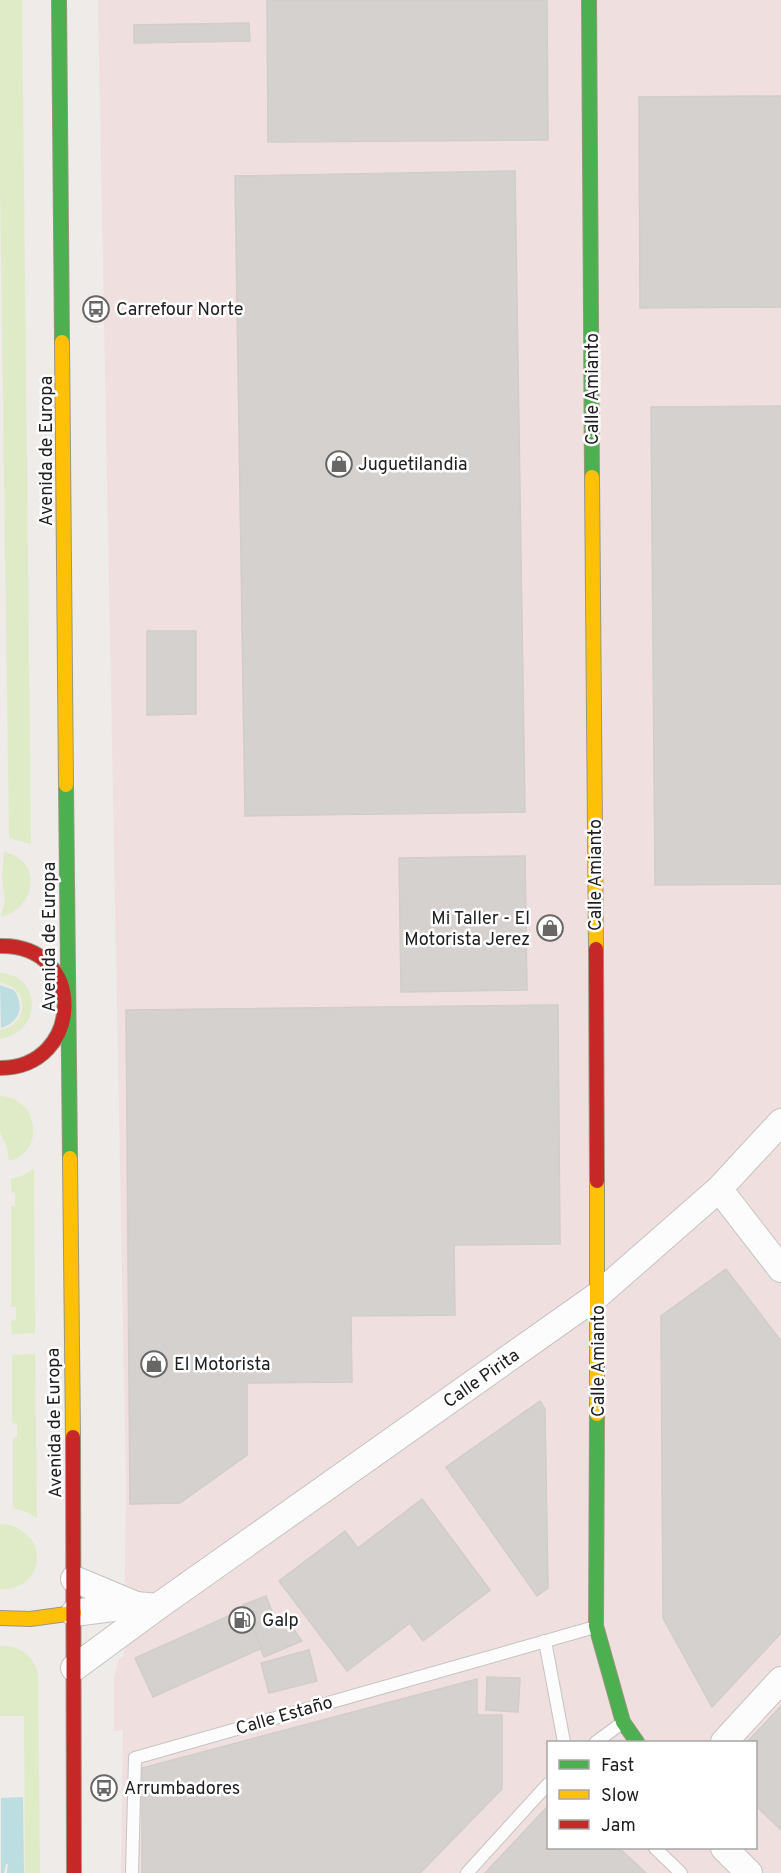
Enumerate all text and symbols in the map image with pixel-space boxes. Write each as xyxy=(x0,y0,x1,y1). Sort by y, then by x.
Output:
bus stop icon: Carrefour Norte xyxy=(81,294,111,324)
place label: Carrefour Norte xyxy=(116,299,244,322)
street label: Calle Amianto xyxy=(582,333,605,445)
street label: Avenida de Europa xyxy=(36,376,59,526)
shop icon: Juguetilandia xyxy=(324,449,354,479)
place label: Juguetilandia xyxy=(358,454,468,477)
street label: Calle Amianto xyxy=(585,819,608,931)
street label: Avenida de Europa xyxy=(39,862,62,1012)
place label: Mi Taller - El Motorista Jerez xyxy=(404,908,530,952)
shop icon: Mi Taller - El Motorista Jerez xyxy=(535,913,565,943)
street label: Calle Amianto xyxy=(588,1305,611,1417)
street label: Calle Pirita xyxy=(439,1345,524,1414)
street label: Avenida de Europa xyxy=(43,1348,68,1498)
shop icon: El Motorista xyxy=(139,1349,169,1379)
place label: El Motorista xyxy=(174,1354,271,1377)
fuel station icon: Galp xyxy=(227,1605,257,1635)
place label: Galp xyxy=(262,1610,299,1633)
street label: Calle Estaño xyxy=(233,1692,335,1741)
legend xyxy=(547,1741,757,1849)
text: Fast xyxy=(601,1755,634,1778)
bus stop icon: Arrumbadores xyxy=(89,1773,119,1803)
place label: Arrumbadores xyxy=(124,1778,240,1801)
text: Slow xyxy=(601,1785,639,1808)
text: Jam xyxy=(601,1815,636,1838)

